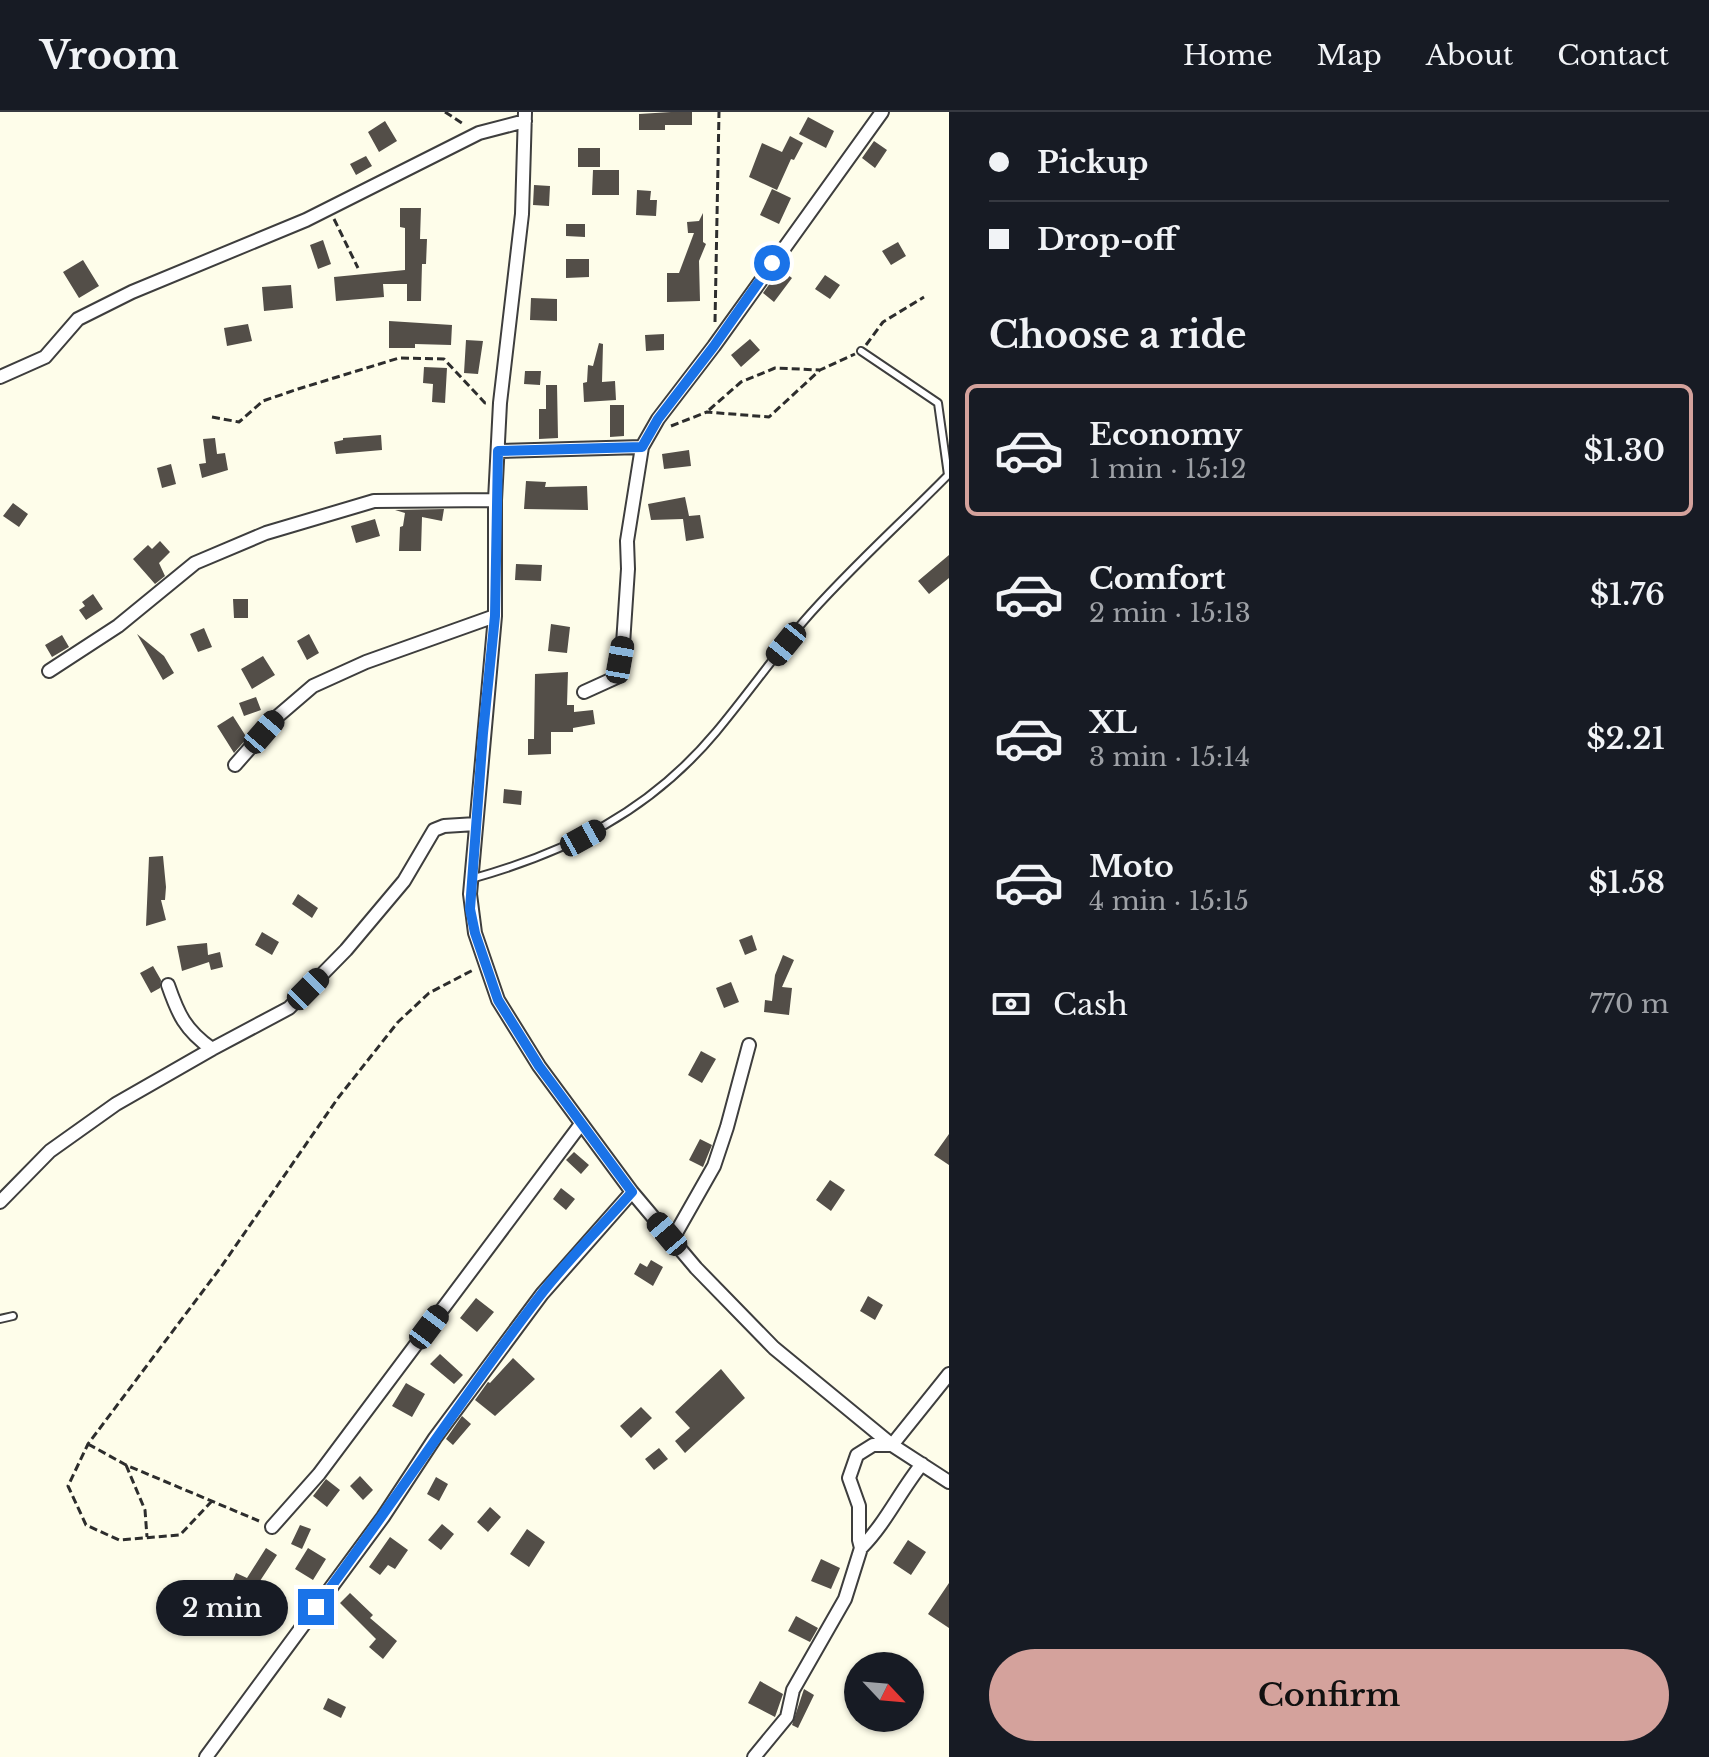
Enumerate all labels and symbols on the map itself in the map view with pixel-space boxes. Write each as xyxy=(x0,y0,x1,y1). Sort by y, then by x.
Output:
route start xyxy=(754,245,790,281)
car xyxy=(762,618,810,670)
car xyxy=(604,634,636,686)
car xyxy=(239,706,289,758)
car xyxy=(556,816,610,860)
car xyxy=(283,964,333,1014)
car xyxy=(642,1208,692,1260)
car xyxy=(405,1301,453,1353)
callout: 2 min xyxy=(156,1579,288,1635)
route end xyxy=(298,1589,334,1625)
north arrow xyxy=(844,1652,924,1732)

